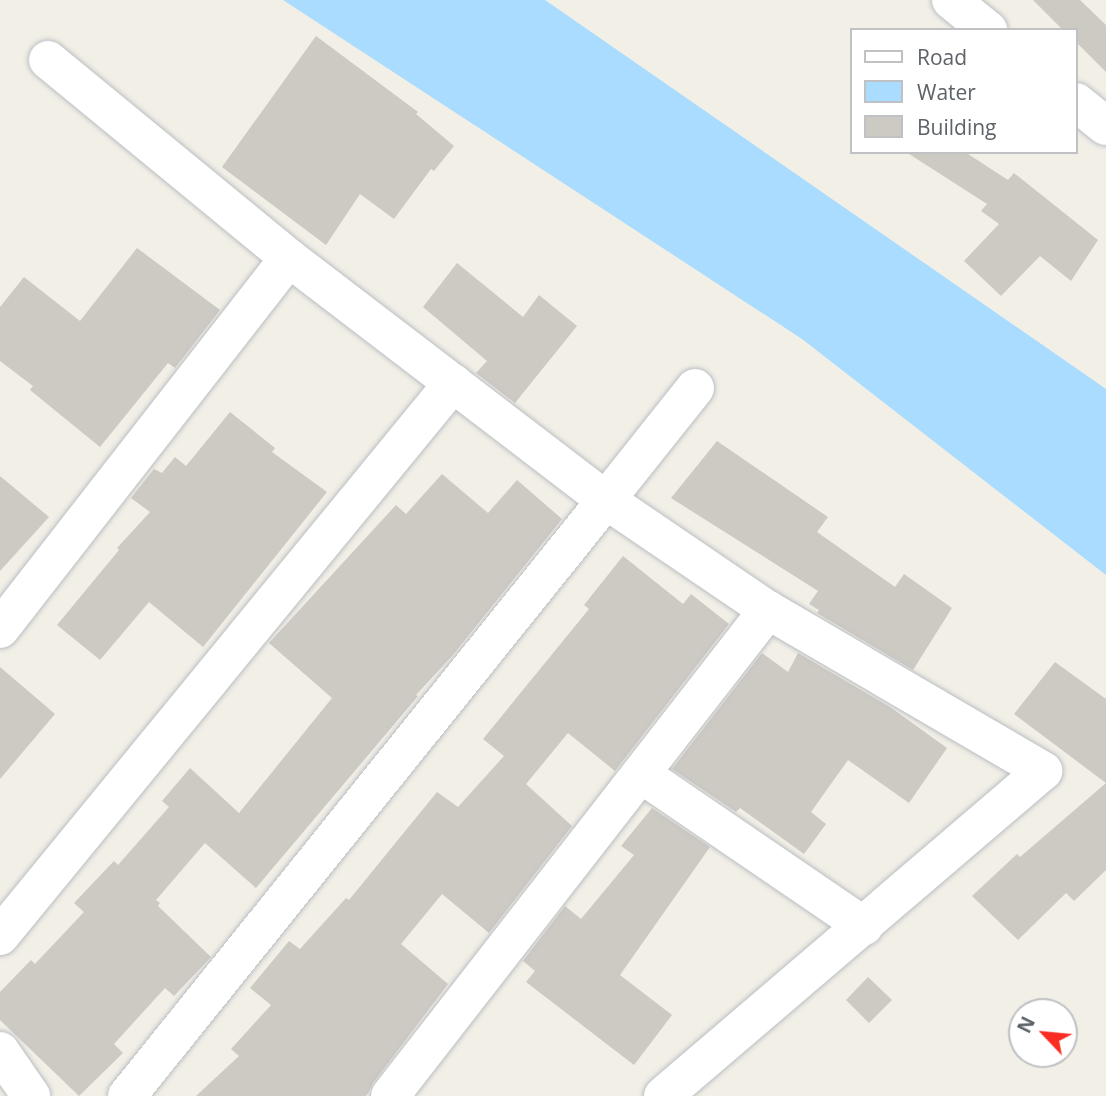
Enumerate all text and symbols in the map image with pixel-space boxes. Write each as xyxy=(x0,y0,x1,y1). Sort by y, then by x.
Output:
legend xyxy=(850,28,1078,154)
text: Road xyxy=(917,43,967,71)
text: Water xyxy=(917,78,976,106)
text: Building xyxy=(917,113,996,141)
north arrow xyxy=(1008,998,1078,1068)
text: N xyxy=(1011,1012,1041,1037)

